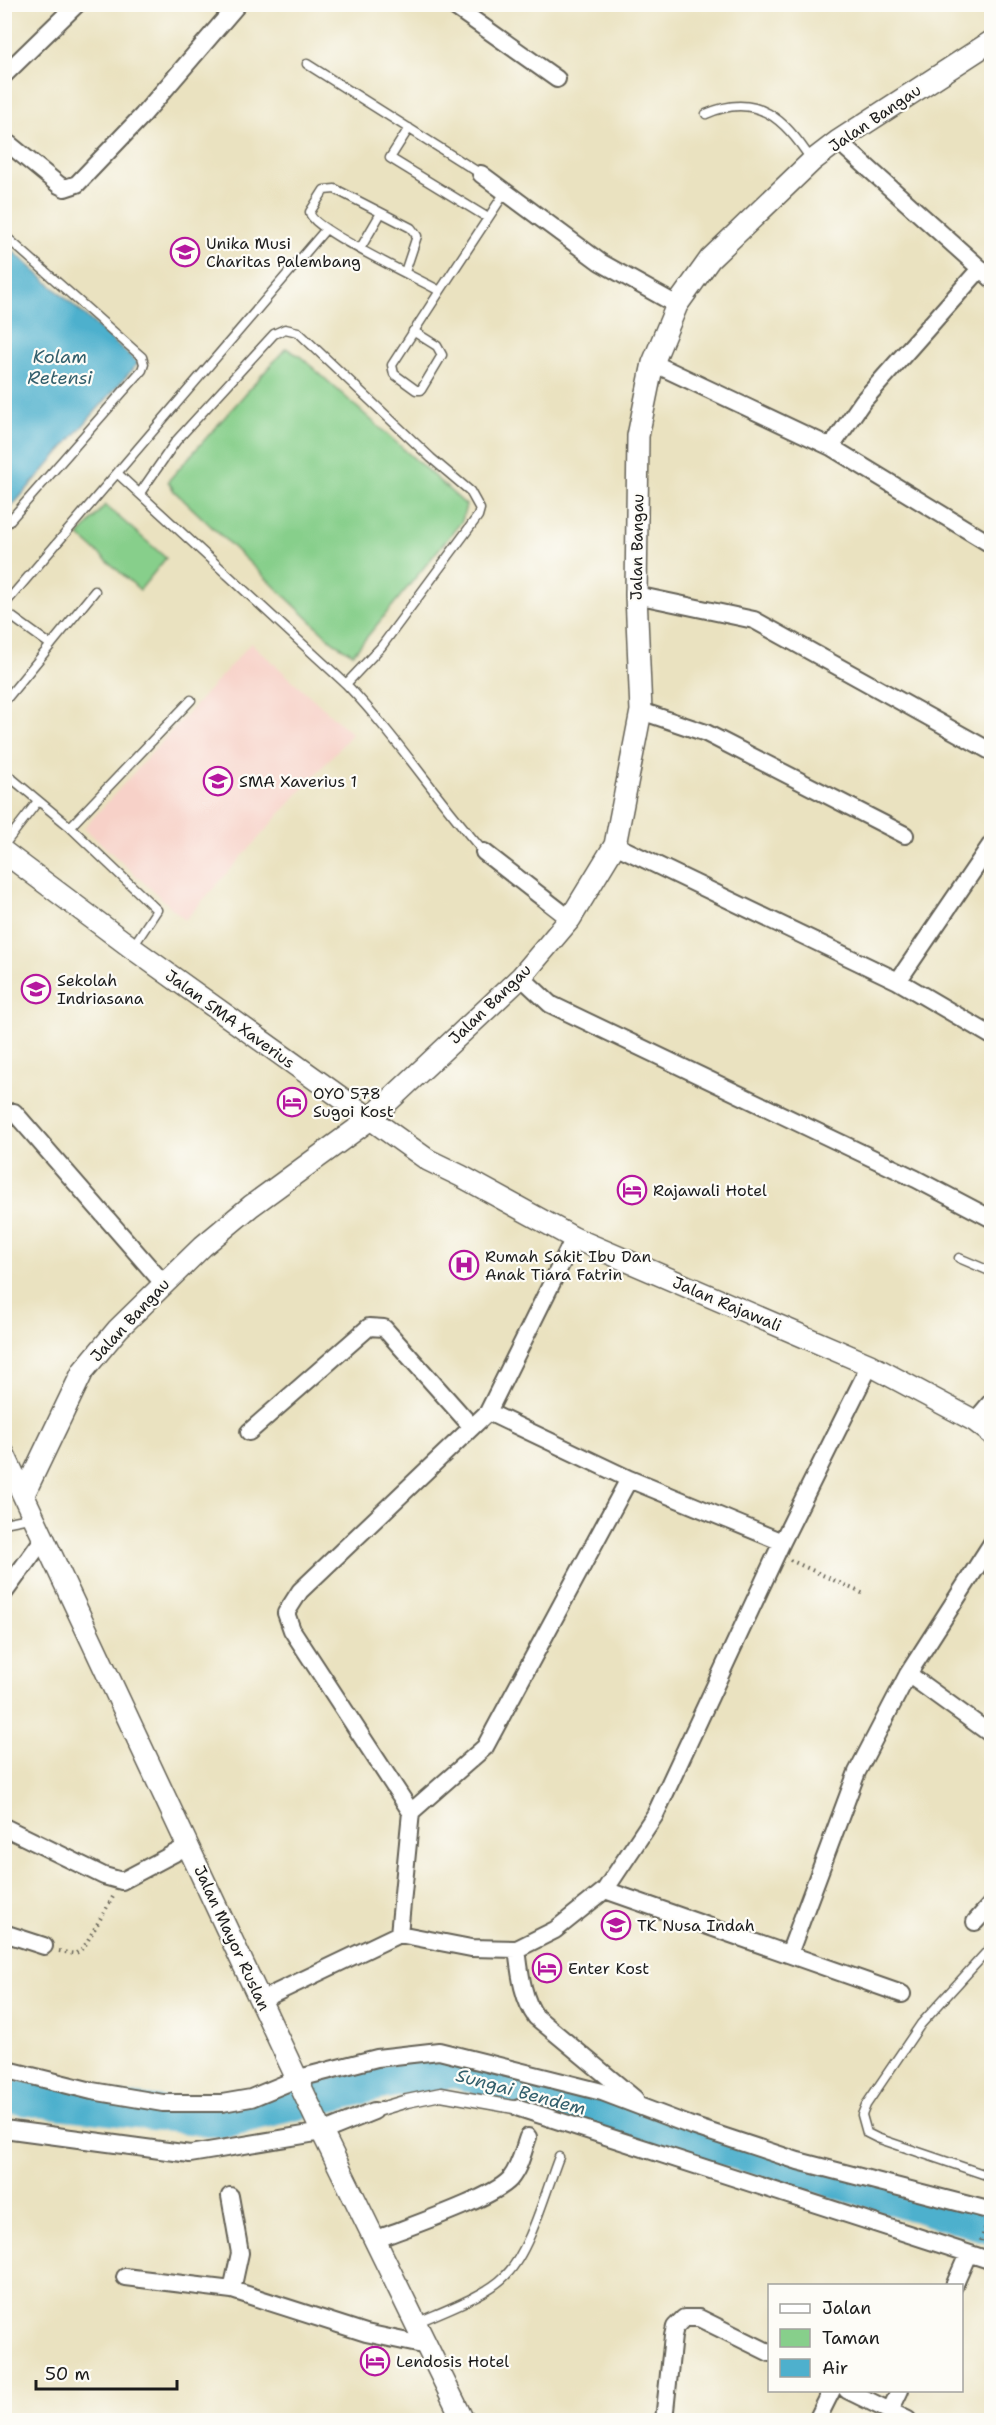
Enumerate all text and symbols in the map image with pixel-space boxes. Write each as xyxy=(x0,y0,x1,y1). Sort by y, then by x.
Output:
street label: Jalan Bangau xyxy=(825,79,925,157)
place label: Unika Musi Charitas Palembang xyxy=(206,233,361,272)
school or university icon: Unika Musi Charitas Palembang xyxy=(169,236,201,268)
water label: Kolam Retensi xyxy=(28,345,93,390)
street label: Jalan Bangau xyxy=(626,493,648,601)
school or university icon: SMA Xaverius 1 xyxy=(202,765,234,797)
place label: SMA Xaverius 1 xyxy=(239,771,357,792)
street label: Jalan Bangau xyxy=(444,959,536,1049)
street label: Jalan SMA Xaverius xyxy=(161,965,299,1073)
place label: Sekolah Indriasana xyxy=(57,970,144,1009)
school or university icon: Sekolah Indriasana xyxy=(20,973,52,1005)
place label: OYO 578 Sugoi Kost xyxy=(313,1083,394,1122)
hotel icon: OYO 578 Sugoi Kost xyxy=(276,1086,308,1118)
hotel icon: Rajawali Hotel xyxy=(616,1174,648,1206)
place label: Rajawali Hotel xyxy=(653,1180,767,1201)
place label: Rumah Sakit Ibu Dan Anak Tiara Fatrin xyxy=(485,1246,651,1285)
hospital icon: Rumah Sakit Ibu Dan Anak Tiara Fatrin xyxy=(448,1249,480,1281)
street label: Jalan Rajawali xyxy=(669,1272,785,1336)
street label: Jalan Bangau xyxy=(86,1274,174,1366)
street label: Jalan Mayor Ruslan xyxy=(189,1862,275,2014)
school or university icon: TK Nusa Indah xyxy=(600,1909,632,1941)
place label: TK Nusa Indah xyxy=(637,1915,755,1936)
hotel icon: Enter Kost xyxy=(531,1952,563,1984)
place label: Enter Kost xyxy=(568,1958,649,1979)
water label: Sungai Bendem xyxy=(454,2063,588,2121)
legend xyxy=(768,2284,963,2392)
text: Jalan xyxy=(822,2296,871,2320)
text: Taman xyxy=(822,2326,880,2350)
hotel icon: Lendosis Hotel xyxy=(359,2345,391,2377)
place label: Lendosis Hotel xyxy=(396,2351,509,2372)
scale bar xyxy=(36,2353,177,2391)
text: Air xyxy=(822,2356,848,2380)
text: 50 m xyxy=(45,2362,90,2386)

